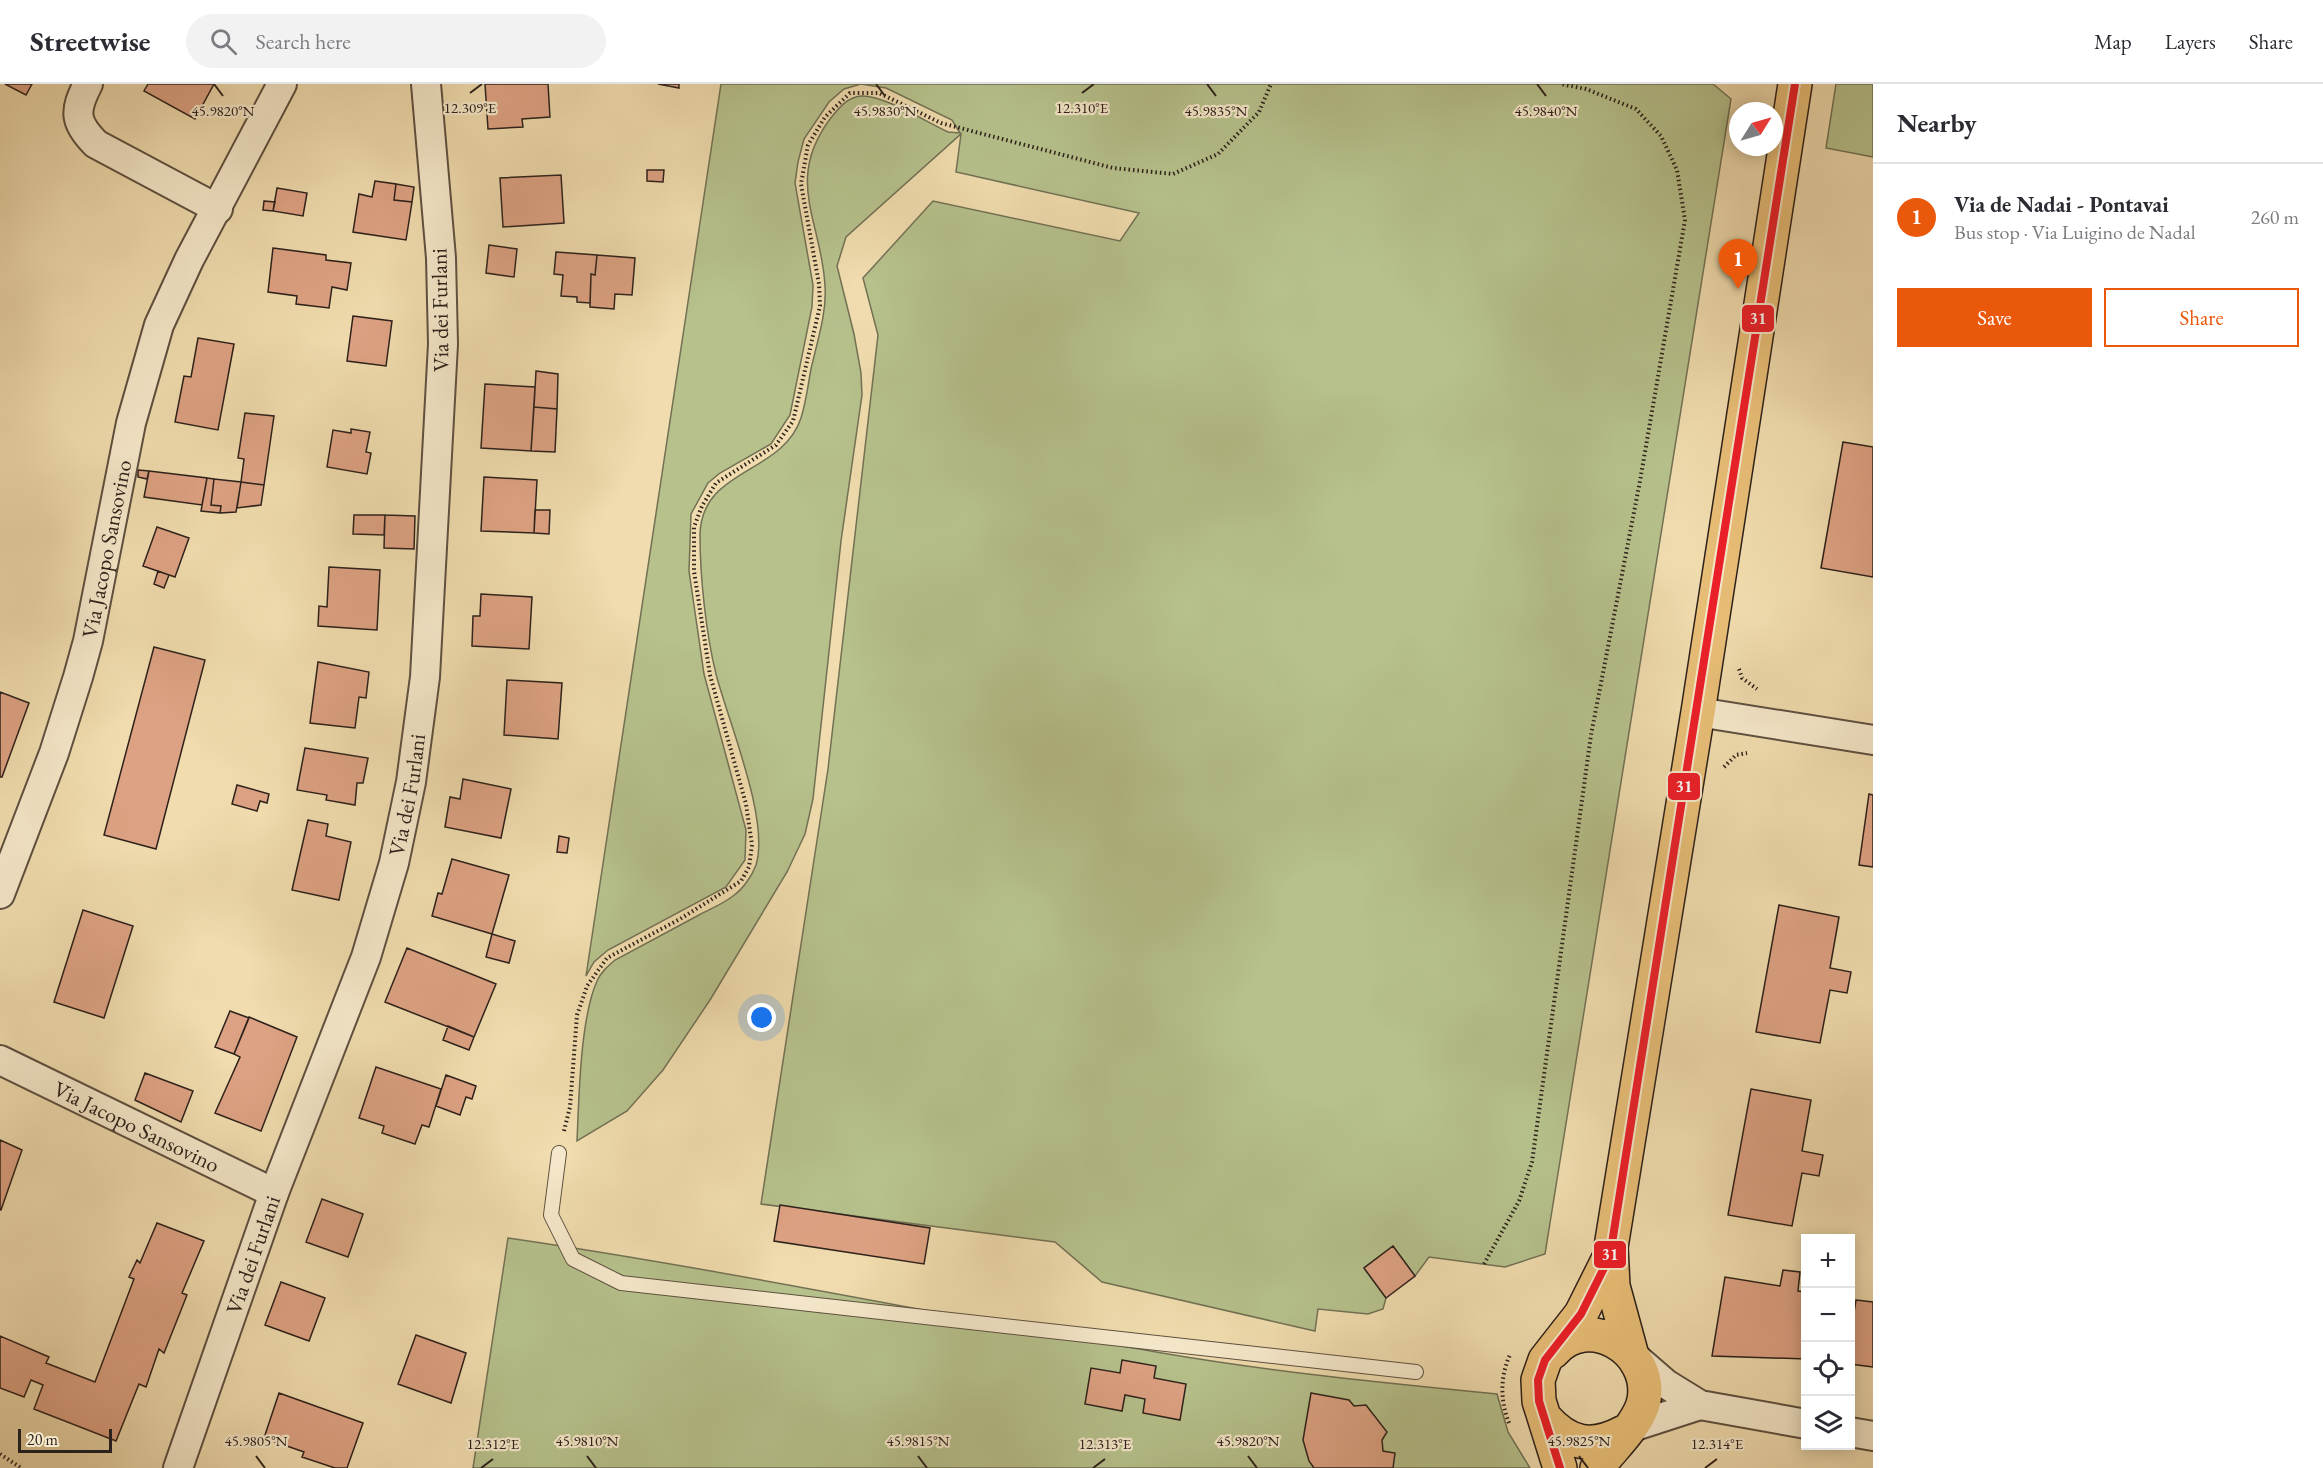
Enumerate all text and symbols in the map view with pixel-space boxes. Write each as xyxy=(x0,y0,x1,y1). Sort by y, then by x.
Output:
search box xyxy=(186,14,606,68)
text: Streetwise xyxy=(30,23,150,59)
icon: search xyxy=(207,25,240,58)
text: Search here xyxy=(255,27,351,56)
text: Map xyxy=(2094,28,2132,55)
text: Layers xyxy=(2165,28,2216,55)
text: Share xyxy=(2249,28,2293,55)
text: 12.309°E xyxy=(444,98,497,117)
text: 12.310°E xyxy=(1056,98,1109,117)
text: 45.9820°N xyxy=(192,101,255,120)
text: 45.9830°N xyxy=(854,101,917,120)
text: 45.9835°N xyxy=(1185,101,1248,120)
text: 45.9840°N xyxy=(1515,101,1578,120)
north arrow xyxy=(1729,102,1783,156)
text: Nearby xyxy=(1897,106,1977,140)
text: Via de Nadai - Pontavai xyxy=(1954,190,2169,219)
text: 1 xyxy=(1911,204,1922,230)
text: 260 m xyxy=(2251,204,2299,230)
text: Bus stop · Via Luigino de Nadal xyxy=(1954,219,2196,245)
pin: 1 xyxy=(1718,240,1758,289)
street label: Via dei Furlani xyxy=(424,248,456,372)
button: Save xyxy=(1897,288,2092,347)
button: Share xyxy=(2104,288,2299,347)
line badge: 31 xyxy=(1741,304,1775,333)
text: 31 xyxy=(1750,308,1766,329)
street label: Via Jacopo Sansovino xyxy=(74,457,138,641)
street label: Via dei Furlani xyxy=(381,732,432,859)
line badge: 31 xyxy=(1667,772,1701,801)
text: 31 xyxy=(1676,776,1692,797)
your location xyxy=(747,1003,776,1032)
street label: Via Jacopo Sansovino xyxy=(49,1074,225,1179)
street label: Via dei Furlani xyxy=(218,1191,287,1318)
map controls xyxy=(1801,1234,1855,1450)
button: + xyxy=(1801,1234,1855,1288)
line badge: 31 xyxy=(1593,1240,1627,1269)
text: 31 xyxy=(1602,1244,1618,1265)
button: − xyxy=(1801,1288,1855,1342)
button: locate xyxy=(1801,1342,1855,1396)
button: layers xyxy=(1801,1396,1855,1450)
scale bar xyxy=(18,1426,112,1454)
text: 20 m xyxy=(27,1429,58,1450)
text: 45.9805°N xyxy=(225,1431,288,1450)
text: 45.9810°N xyxy=(556,1431,619,1450)
text: 45.9815°N xyxy=(887,1431,950,1450)
text: 45.9820°N xyxy=(1217,1431,1280,1450)
text: 45.9825°N xyxy=(1548,1431,1611,1450)
text: 12.312°E xyxy=(467,1434,520,1453)
text: 12.313°E xyxy=(1079,1434,1132,1453)
text: 12.314°E xyxy=(1691,1434,1744,1453)

